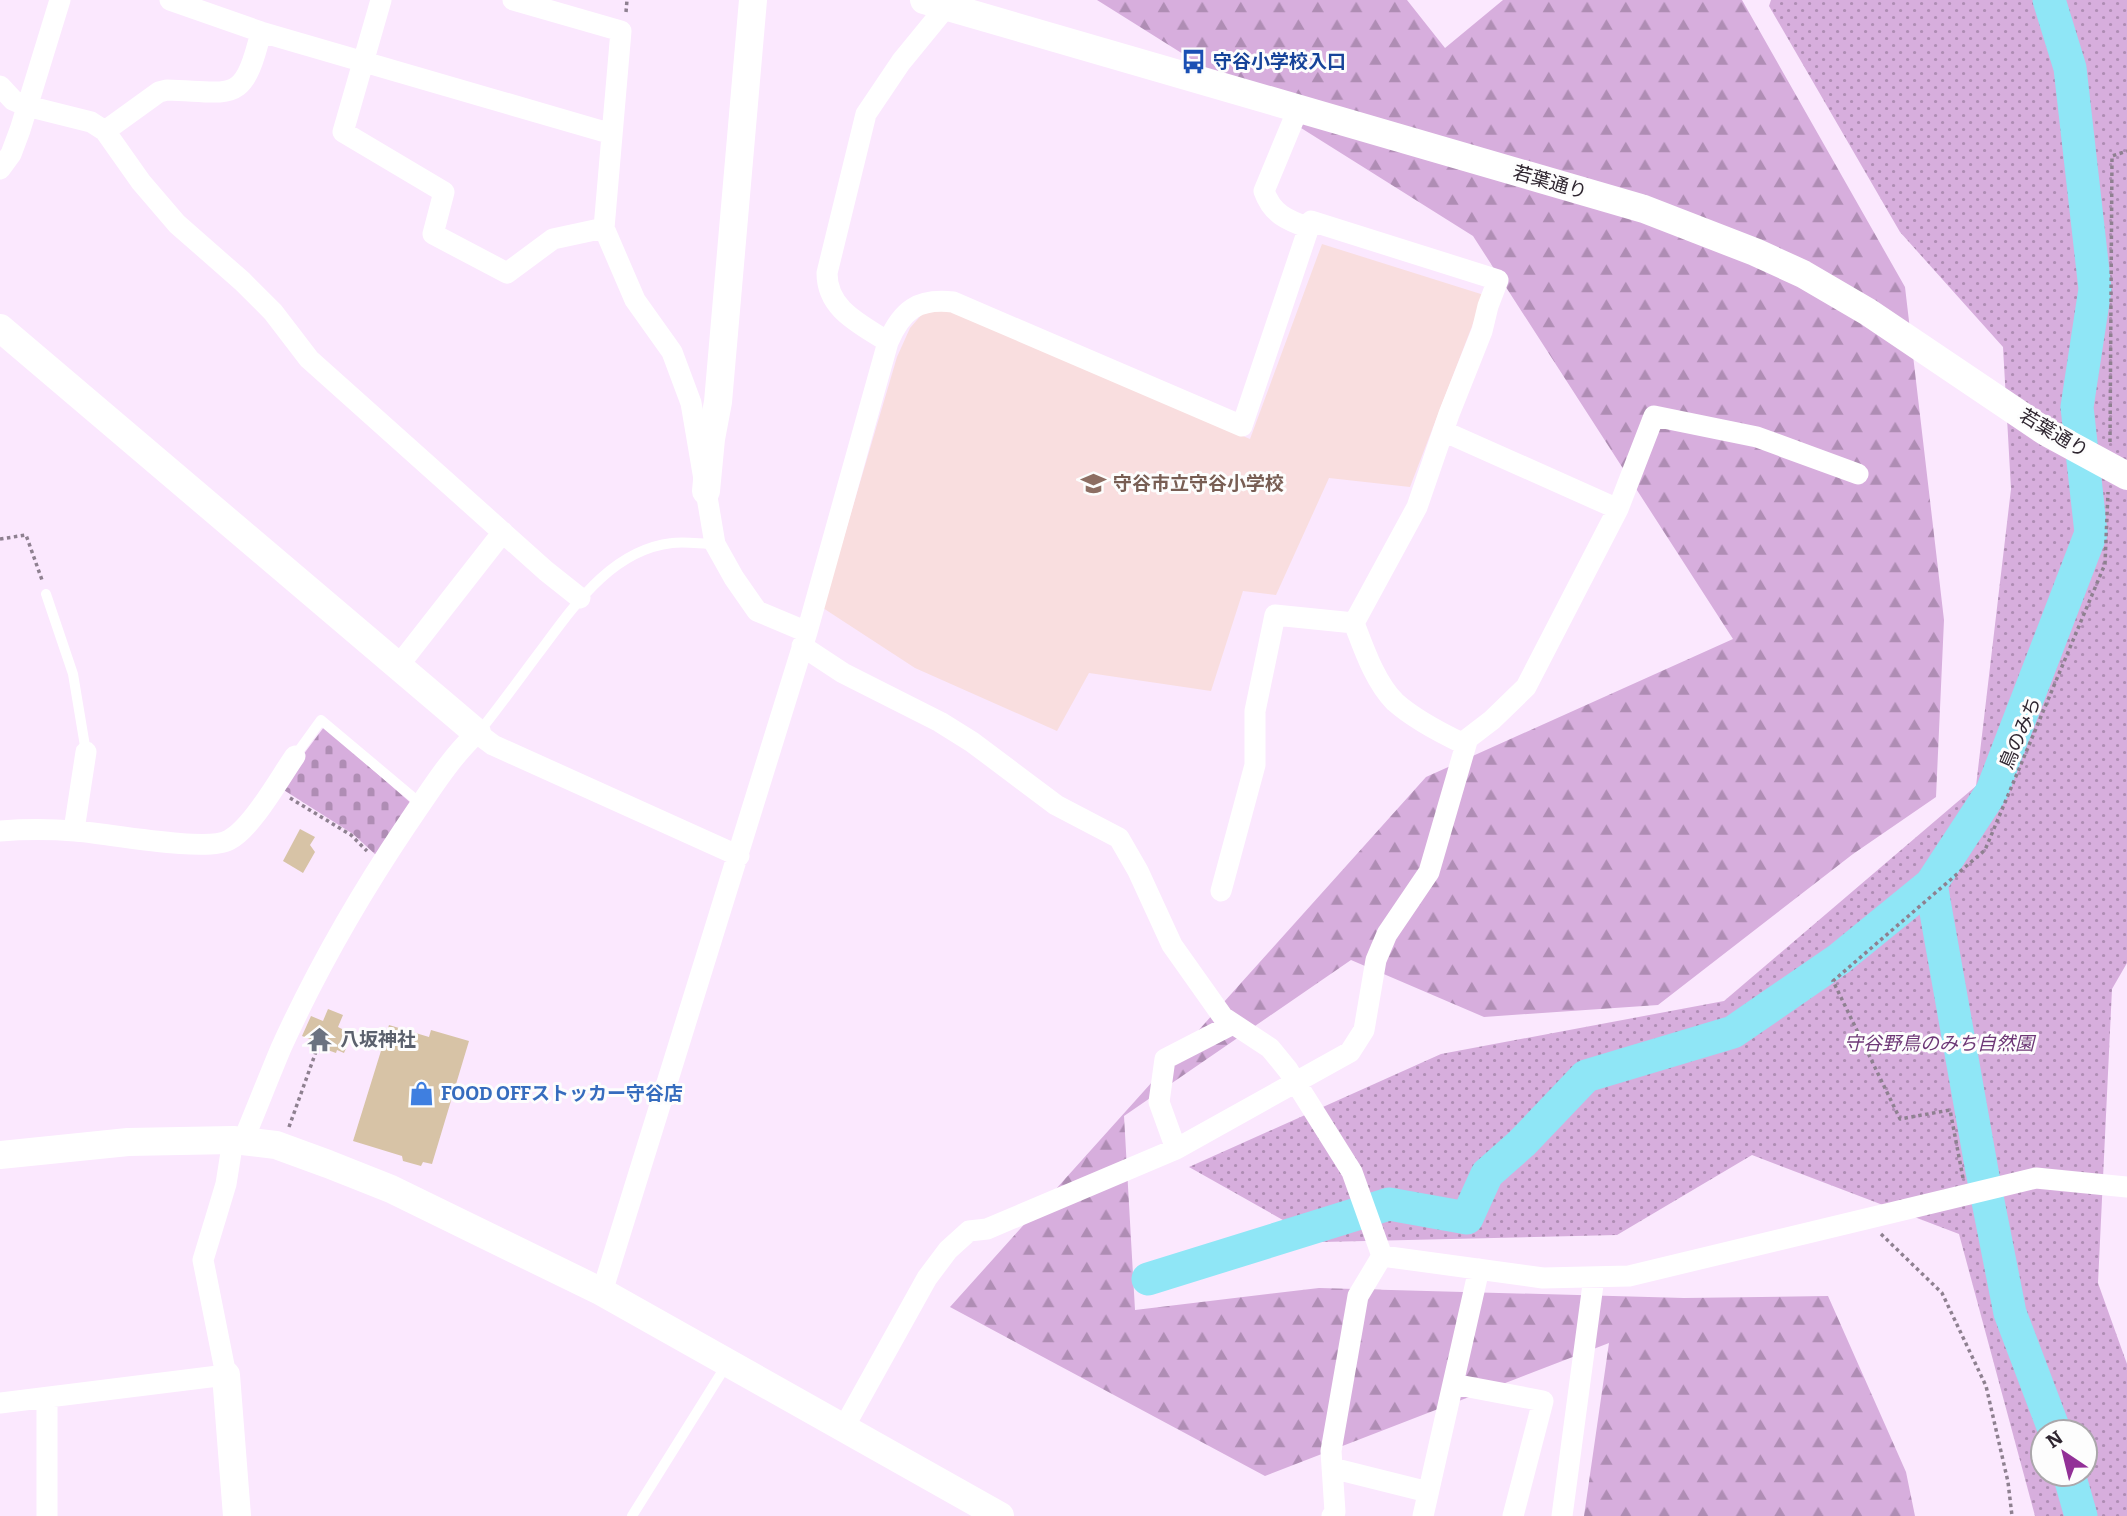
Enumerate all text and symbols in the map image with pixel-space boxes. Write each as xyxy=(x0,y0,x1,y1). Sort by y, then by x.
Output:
bus stop icon: 守谷小学校入口 xyxy=(1179,47,1207,75)
place label: 守谷小学校入口 xyxy=(1213,50,1346,73)
street label: 若葉通り xyxy=(1510,160,1590,204)
street label: 若葉通り xyxy=(2015,404,2093,462)
school or university icon: 守谷市立守谷小学校 xyxy=(1079,469,1107,497)
place label: 守谷市立守谷小学校 xyxy=(1113,472,1284,495)
street label: 鳥のみち xyxy=(1995,694,2045,772)
temple icon: 八坂神社 xyxy=(306,1025,334,1053)
place label: 八坂神社 xyxy=(340,1028,416,1051)
park label: 守谷野鳥のみち自然園 xyxy=(1844,1032,2037,1055)
shop icon: FOOD OFFストッカー守谷店 xyxy=(407,1079,435,1107)
place label: FOOD OFFストッカー守谷店 xyxy=(441,1082,683,1105)
north arrow xyxy=(2029,1418,2099,1488)
text: N xyxy=(2042,1426,2067,1453)

